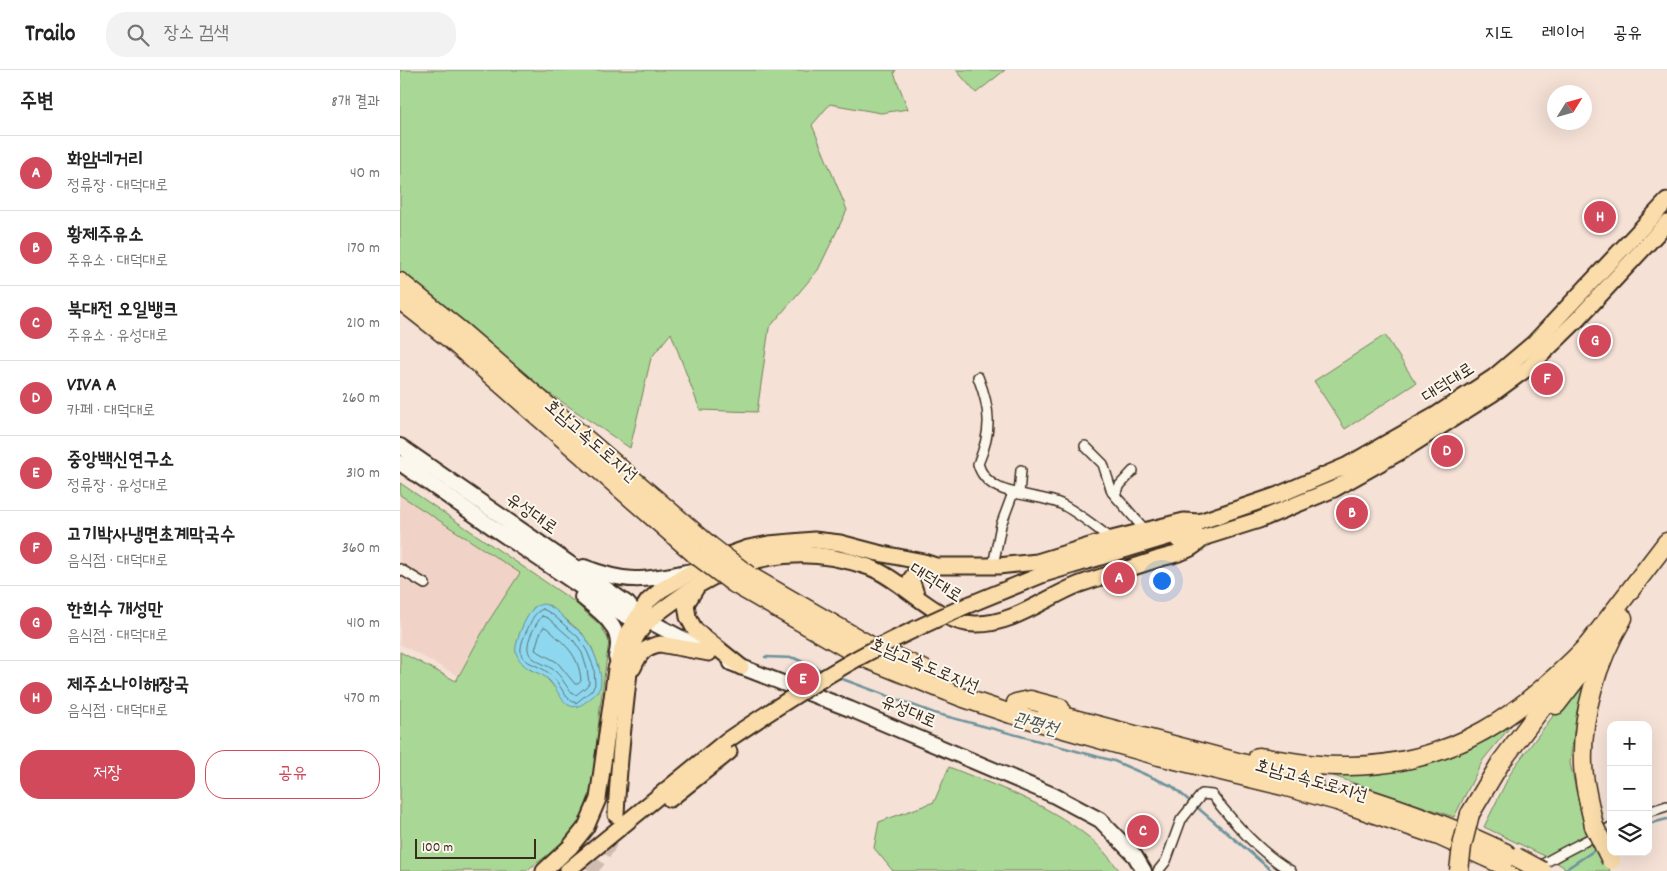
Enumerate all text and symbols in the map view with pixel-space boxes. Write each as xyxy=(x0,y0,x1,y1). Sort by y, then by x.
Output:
search box xyxy=(106,12,456,57)
text: Trailo xyxy=(25,18,76,52)
icon: search xyxy=(124,21,152,49)
text: 장소 검색 xyxy=(164,21,229,48)
text: 지도 xyxy=(1485,22,1514,47)
text: 레이어 xyxy=(1542,22,1585,47)
text: 공유 xyxy=(1613,22,1642,47)
north arrow xyxy=(1547,85,1592,130)
text: 주변 xyxy=(20,88,54,118)
text: 8개 결과 xyxy=(331,91,380,114)
text: 화암네거리 xyxy=(67,148,143,175)
text: A xyxy=(32,162,40,185)
text: 40 m xyxy=(350,162,380,185)
text: 정류장 · 대덕대로 xyxy=(67,175,168,198)
pin: H xyxy=(1584,198,1616,236)
text: 황제주유소 xyxy=(67,223,143,250)
text: B xyxy=(32,237,40,260)
text: 170 m xyxy=(347,237,380,260)
text: 주유소 · 대덕대로 xyxy=(67,250,168,273)
text: 북대전 오일뱅크 xyxy=(67,298,178,325)
text: C xyxy=(32,312,40,335)
text: 210 m xyxy=(346,312,380,335)
pin: G xyxy=(1579,322,1611,360)
text: 주유소 · 유성대로 xyxy=(67,325,168,348)
street label: 대덕대로 xyxy=(1418,358,1480,410)
pin: F xyxy=(1531,360,1563,398)
text: VIVA A xyxy=(67,373,116,400)
text: D xyxy=(32,387,40,410)
text: 260 m xyxy=(342,387,380,410)
street label: 호남고속도로지선 xyxy=(538,395,642,489)
text: 카페 · 대덕대로 xyxy=(67,400,155,423)
pin: D xyxy=(1431,432,1463,470)
text: 중앙백신연구소 xyxy=(67,448,174,475)
text: E xyxy=(32,462,40,485)
text: 310 m xyxy=(346,462,380,485)
text: 정류장 · 유성대로 xyxy=(67,475,168,498)
street label: 유성대로 xyxy=(500,488,562,542)
pin: B xyxy=(1336,494,1368,532)
text: 고기박사냉면초계막국수 xyxy=(67,523,235,550)
text: F xyxy=(32,537,40,560)
text: 360 m xyxy=(342,537,380,560)
text: 음식점 · 대덕대로 xyxy=(67,550,168,573)
street label: 대덕대로 xyxy=(904,558,966,610)
pin: A xyxy=(1103,559,1135,597)
your location xyxy=(1149,568,1175,594)
text: 한희수 개성만 xyxy=(67,598,163,625)
text: G xyxy=(32,612,40,635)
text: 410 m xyxy=(346,612,380,635)
text: 음식점 · 대덕대로 xyxy=(67,625,168,648)
street label: 호남고속도로지선 xyxy=(866,633,982,701)
pin: E xyxy=(787,660,819,698)
text: 제주소나이해장국 xyxy=(67,673,189,700)
text: H xyxy=(32,687,40,710)
text: 470 m xyxy=(344,687,380,710)
street label: 유성대로 xyxy=(876,690,940,736)
text: 음식점 · 대덕대로 xyxy=(67,700,168,723)
water label: 관평천 xyxy=(1009,707,1062,745)
map controls xyxy=(1607,721,1652,856)
button: + xyxy=(1607,721,1652,766)
button: 저장 xyxy=(20,750,195,799)
button: 공유 xyxy=(205,750,380,799)
street label: 호남고속도로지선 xyxy=(1252,754,1370,810)
button: − xyxy=(1607,766,1652,811)
button: layers xyxy=(1607,811,1652,856)
pin: C xyxy=(1127,812,1159,850)
scale bar xyxy=(415,836,536,859)
text: 100 m xyxy=(422,838,453,858)

